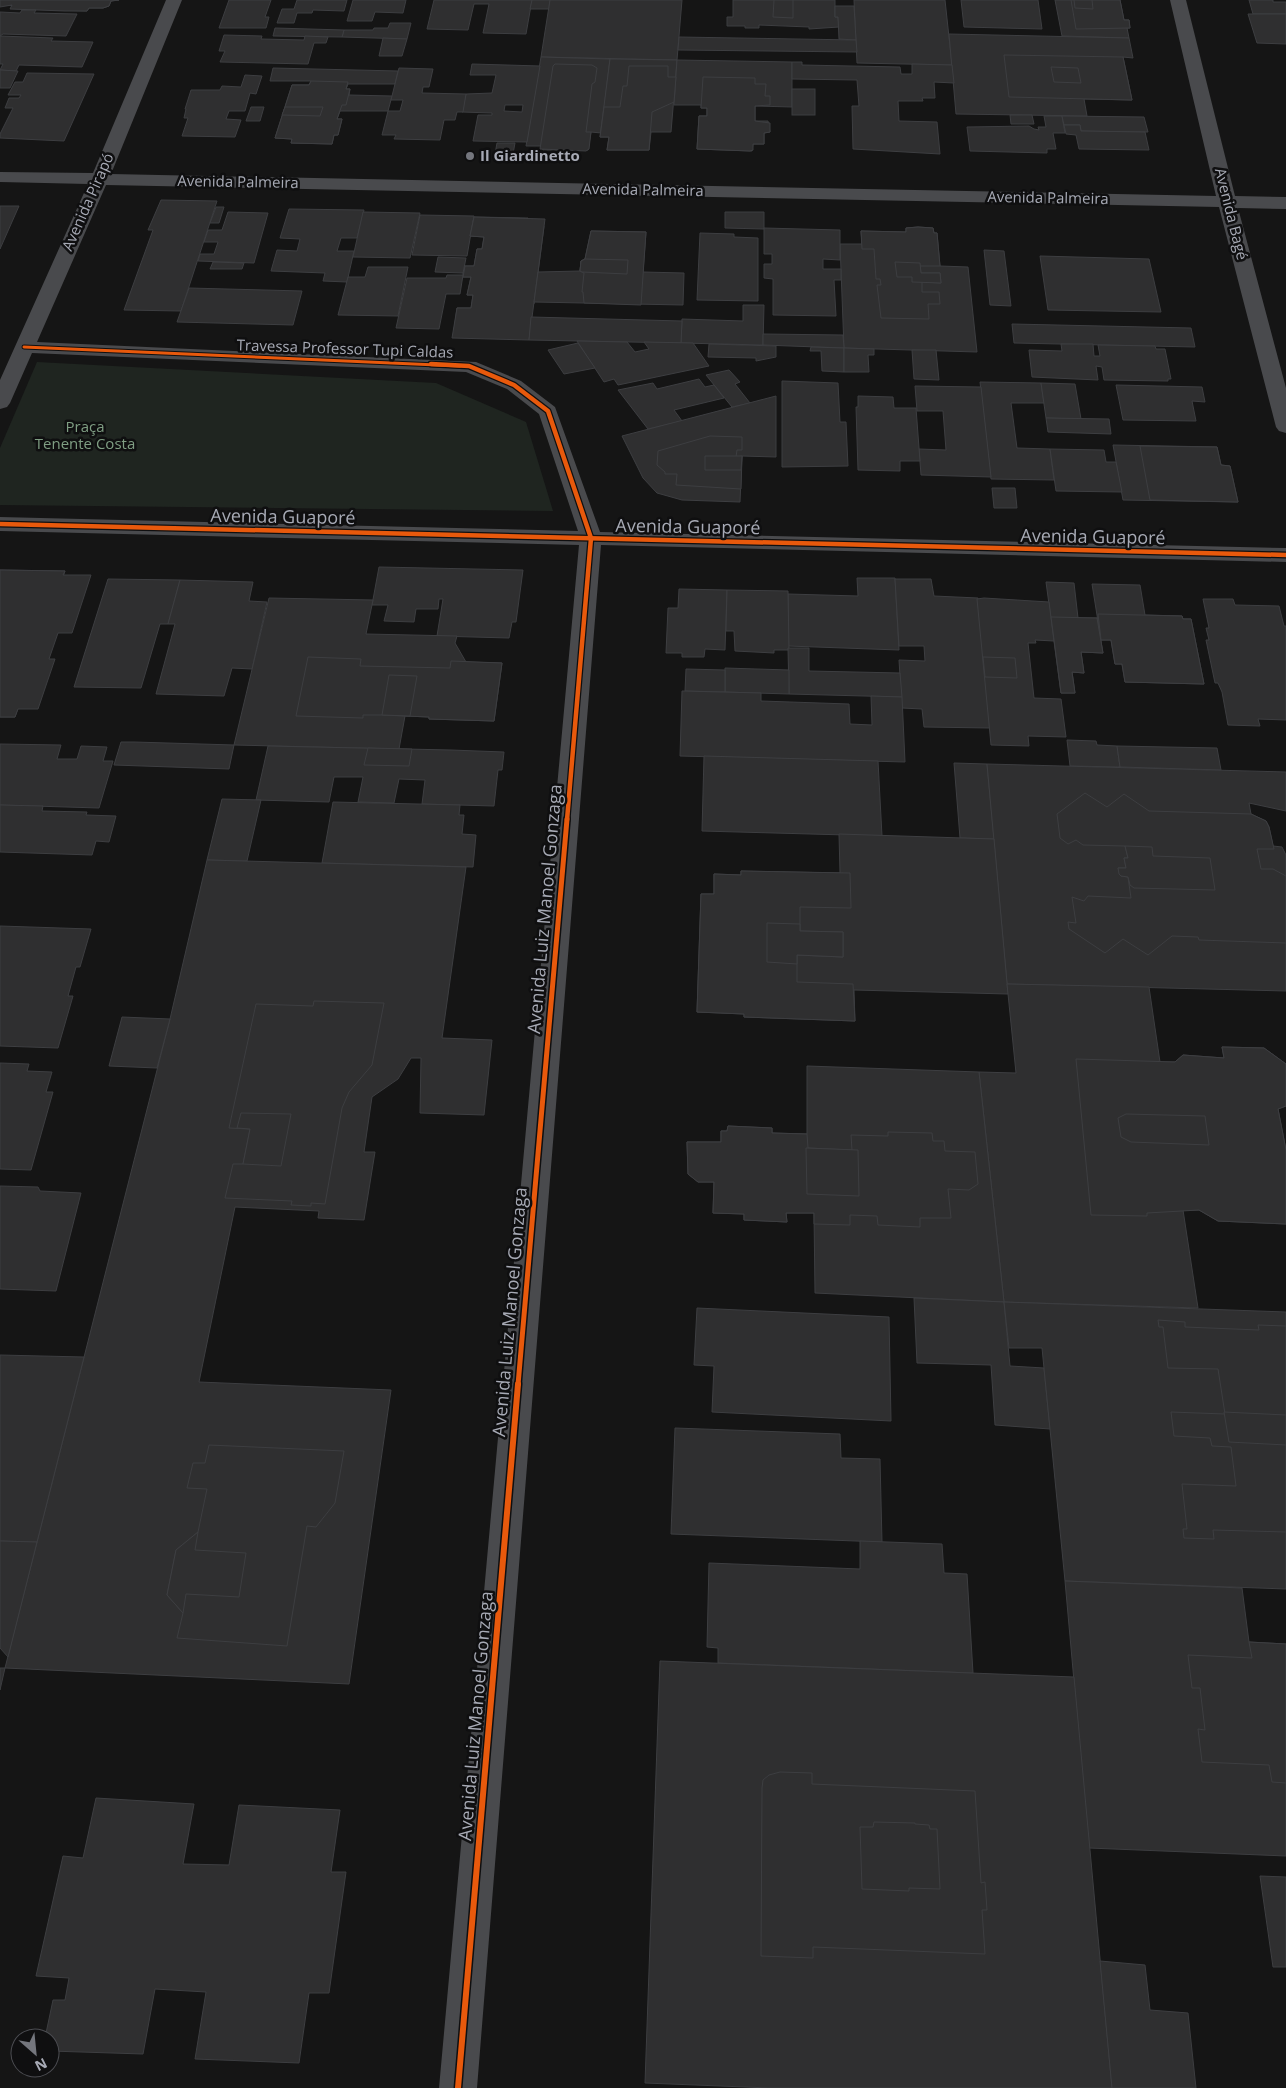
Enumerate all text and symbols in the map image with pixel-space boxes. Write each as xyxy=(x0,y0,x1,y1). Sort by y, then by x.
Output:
place label: Il Giardinetto xyxy=(480,145,580,165)
street label: Avenida Pirapó xyxy=(57,149,118,254)
marker: Il Giardinetto xyxy=(464,150,476,162)
street label: Avenida Bagé xyxy=(1211,166,1253,262)
street label: Avenida Palmeira xyxy=(177,170,299,192)
street label: Avenida Palmeira xyxy=(582,178,704,200)
street label: Avenida Palmeira xyxy=(987,186,1109,208)
street label: Travessa Professor Tupi Caldas xyxy=(236,334,454,362)
park label: Praça Tenente Costa xyxy=(35,416,135,453)
street label: Avenida Guaporé xyxy=(210,503,356,529)
street label: Avenida Guaporé xyxy=(615,513,761,539)
street label: Avenida Guaporé xyxy=(1020,523,1166,549)
street label: Avenida Luiz Manoel Gonzaga xyxy=(521,783,567,1035)
street label: Avenida Luiz Manoel Gonzaga xyxy=(486,1186,532,1438)
street label: Avenida Luiz Manoel Gonzaga xyxy=(452,1590,498,1842)
north arrow xyxy=(10,2028,60,2078)
text: N xyxy=(32,2054,51,2076)

